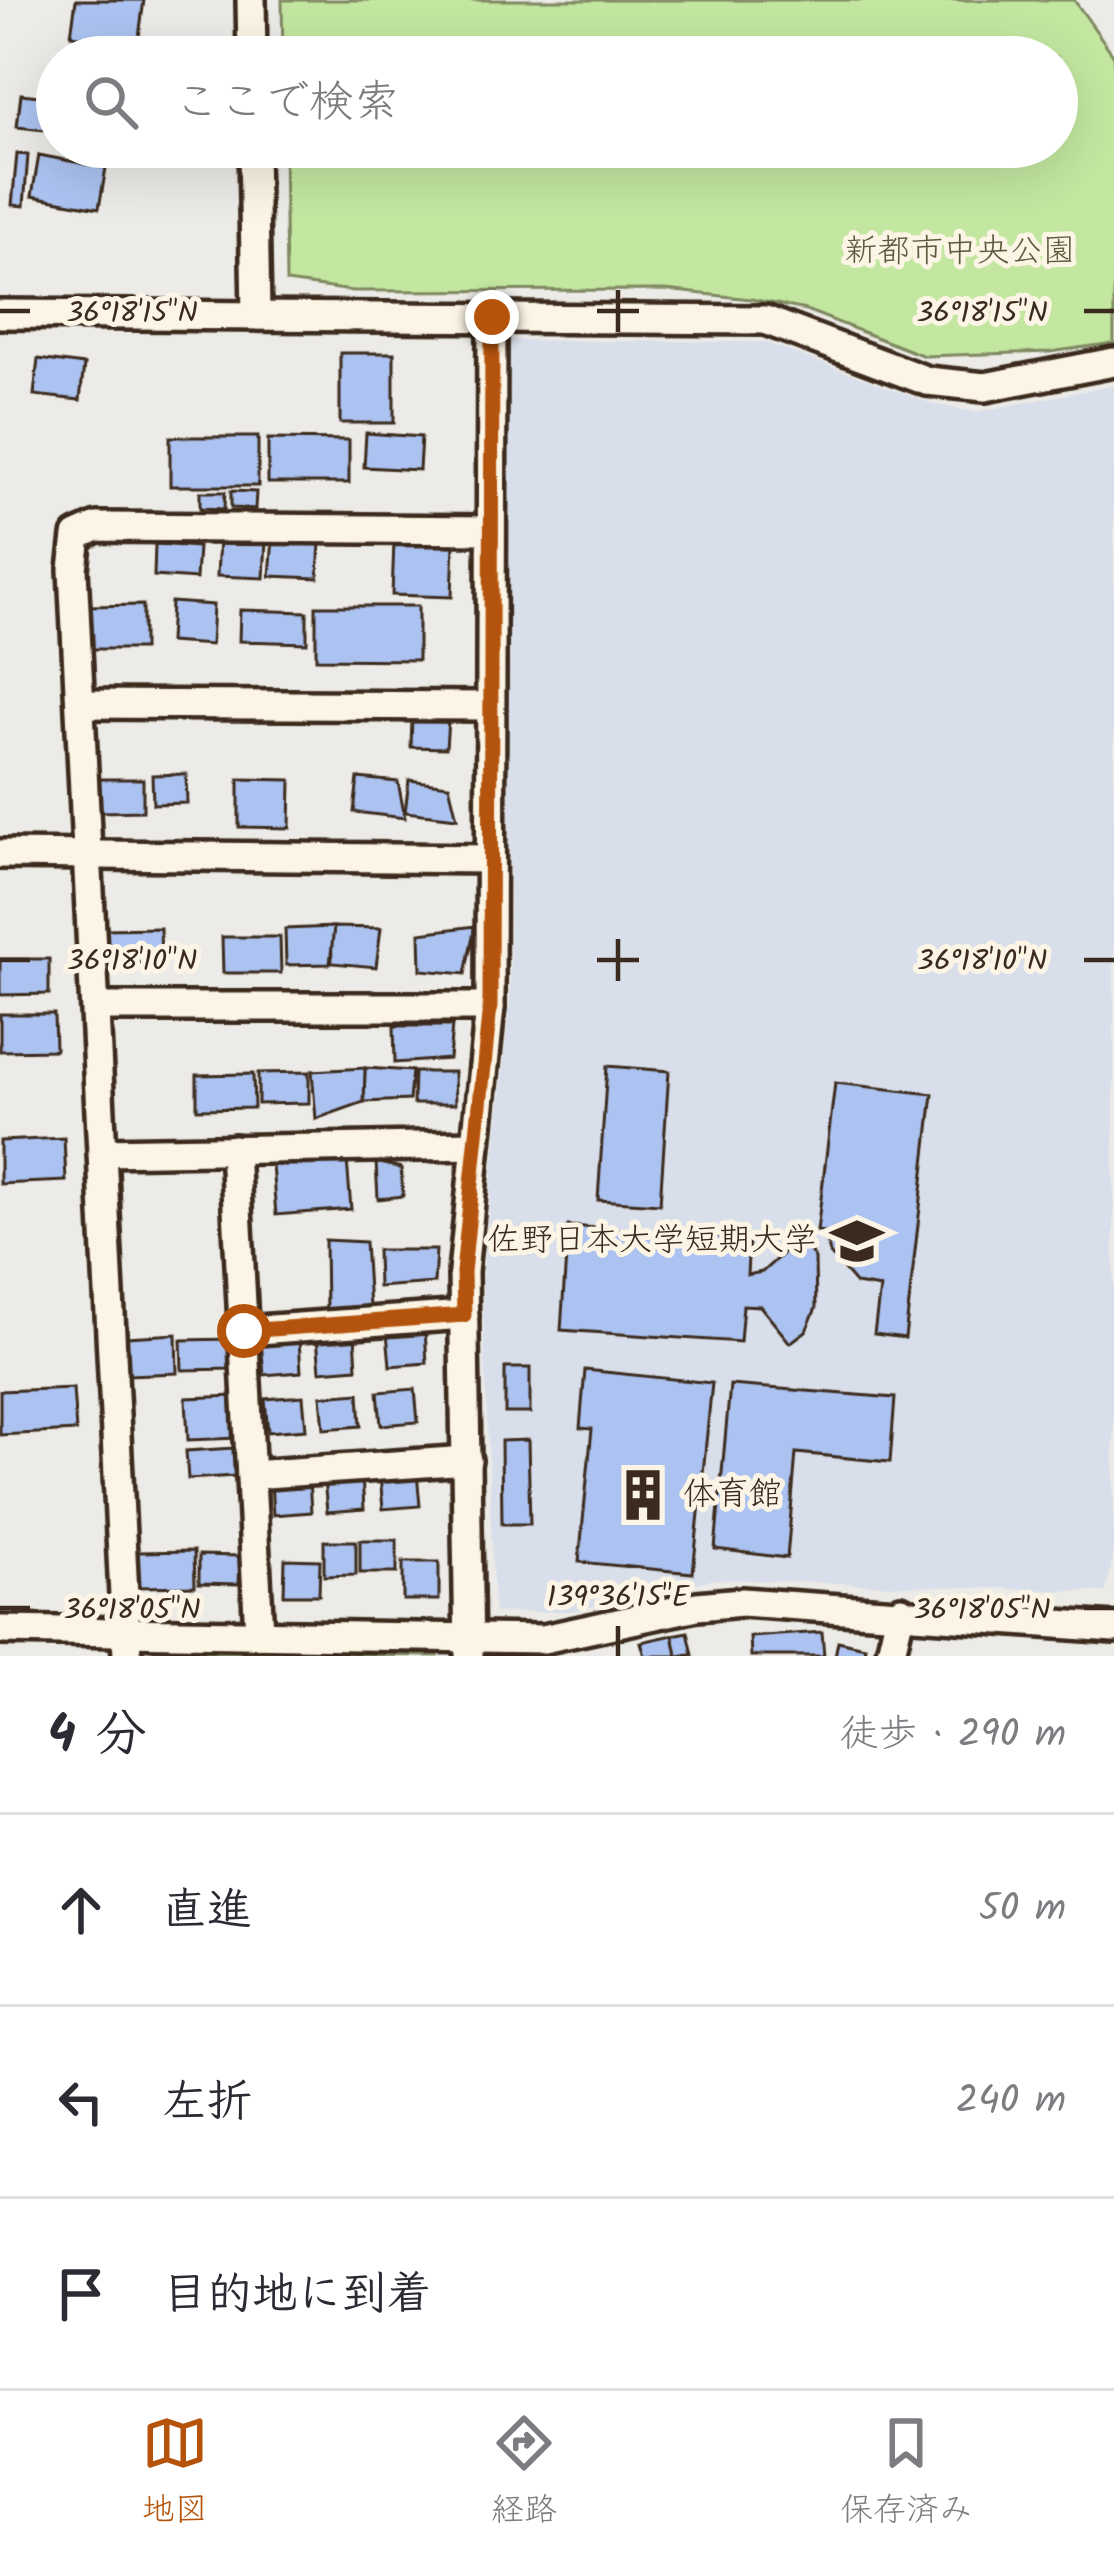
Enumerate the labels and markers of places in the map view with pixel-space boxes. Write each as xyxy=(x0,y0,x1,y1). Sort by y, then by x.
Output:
school or university icon: 佐野日本大学短期大学 xyxy=(828,1212,886,1270)
place label: 佐野日本大学短期大学 xyxy=(487,1215,817,1268)
building icon: 体育館 xyxy=(614,1466,672,1524)
place label: 体育館 xyxy=(683,1469,782,1522)

